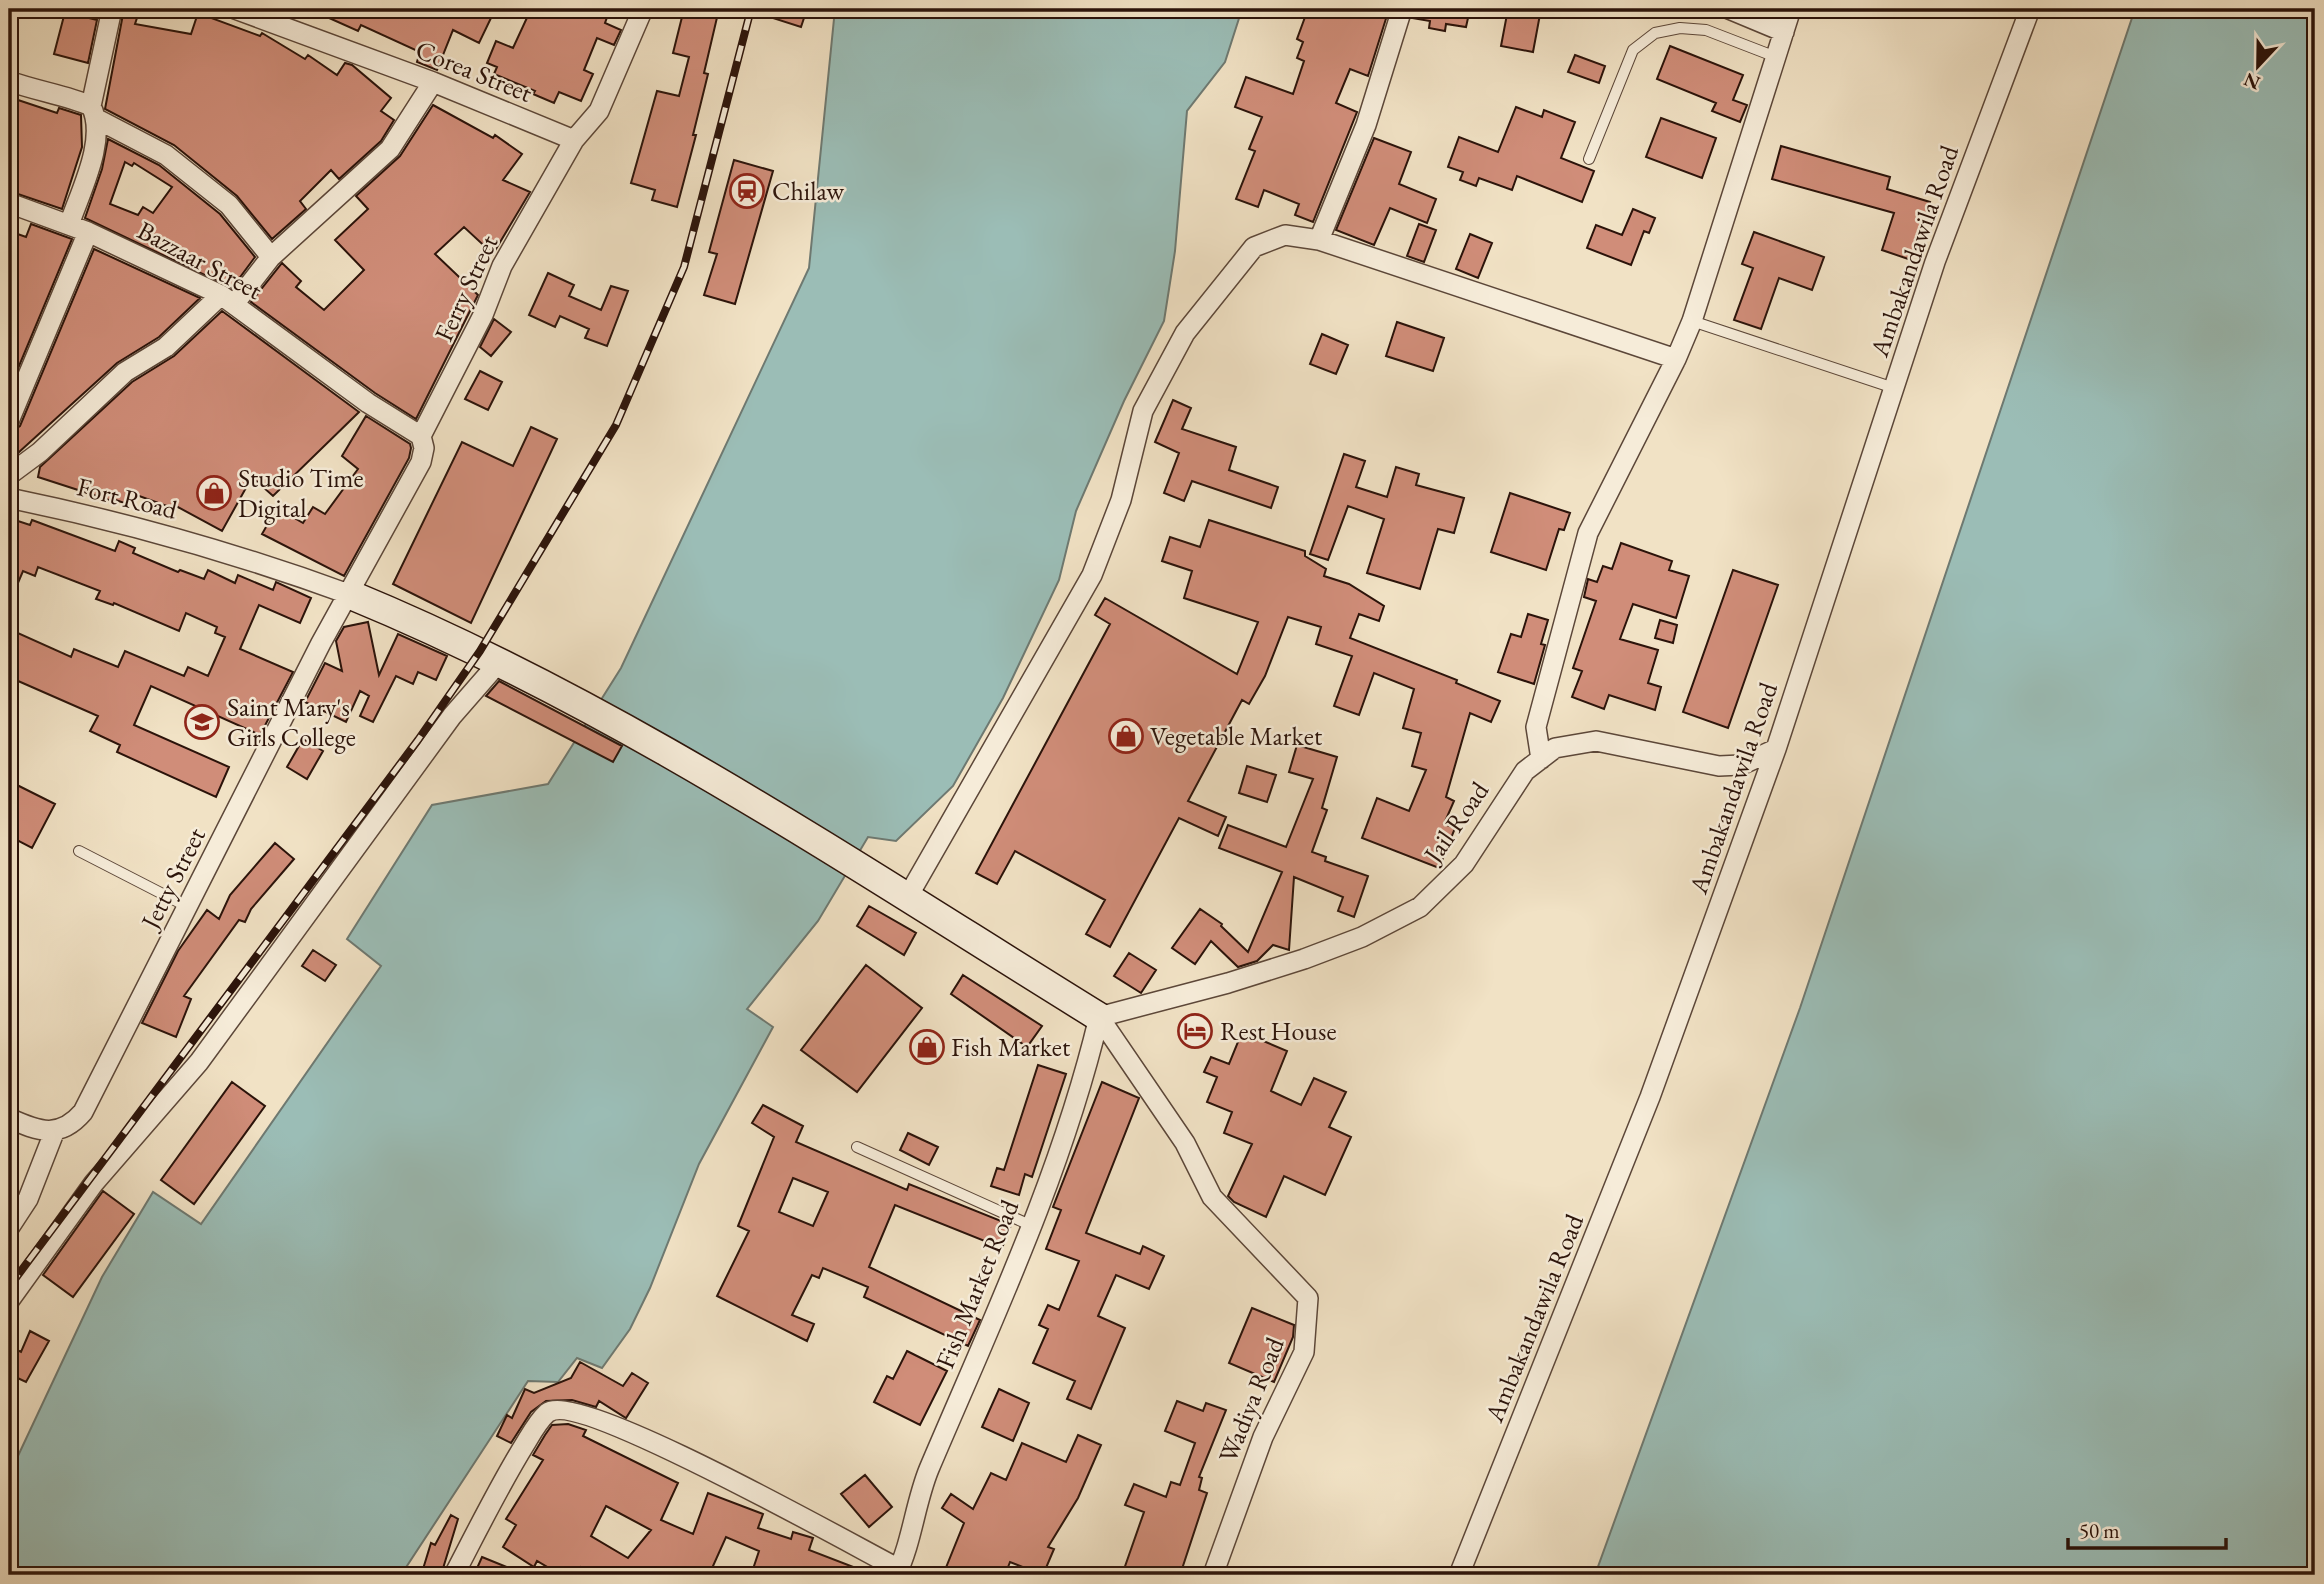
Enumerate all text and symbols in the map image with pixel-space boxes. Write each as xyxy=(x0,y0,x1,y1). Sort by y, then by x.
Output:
street label: Corea Street xyxy=(411,32,537,110)
north arrow xyxy=(2222,32,2292,102)
text: N xyxy=(2239,67,2264,96)
street label: Ambakandawila Road xyxy=(1862,140,1966,362)
station icon: Chilaw xyxy=(728,172,766,210)
place label: Chilaw xyxy=(772,174,844,208)
street label: Bazzaar Street xyxy=(132,213,268,307)
street label: Ferry Street xyxy=(427,229,505,347)
place label: Studio Time Digital xyxy=(238,461,364,525)
street label: Fort Road xyxy=(73,469,181,527)
shop icon: Studio Time Digital xyxy=(195,474,233,512)
street label: Ambakandawila Road xyxy=(1681,677,1785,899)
place label: Saint Mary's Girls College xyxy=(227,690,356,754)
school or university icon: Saint Mary's Girls College xyxy=(183,703,221,741)
shop icon: Vegetable Market xyxy=(1107,717,1145,755)
place label: Vegetable Market xyxy=(1150,719,1322,753)
street label: Jail Road xyxy=(1415,774,1497,871)
street label: Jetty Street xyxy=(132,822,213,936)
hotel icon: Rest House xyxy=(1176,1012,1214,1050)
place label: Rest House xyxy=(1220,1014,1337,1048)
shop icon: Fish Market xyxy=(908,1028,946,1066)
place label: Fish Market xyxy=(951,1030,1070,1064)
street label: Fish Market Road xyxy=(928,1194,1027,1373)
street label: Ambakandawila Road xyxy=(1476,1208,1592,1428)
street label: Wadiya Road xyxy=(1210,1332,1292,1468)
scale bar xyxy=(2068,1507,2226,1551)
text: 50 m xyxy=(2079,1517,2120,1544)

